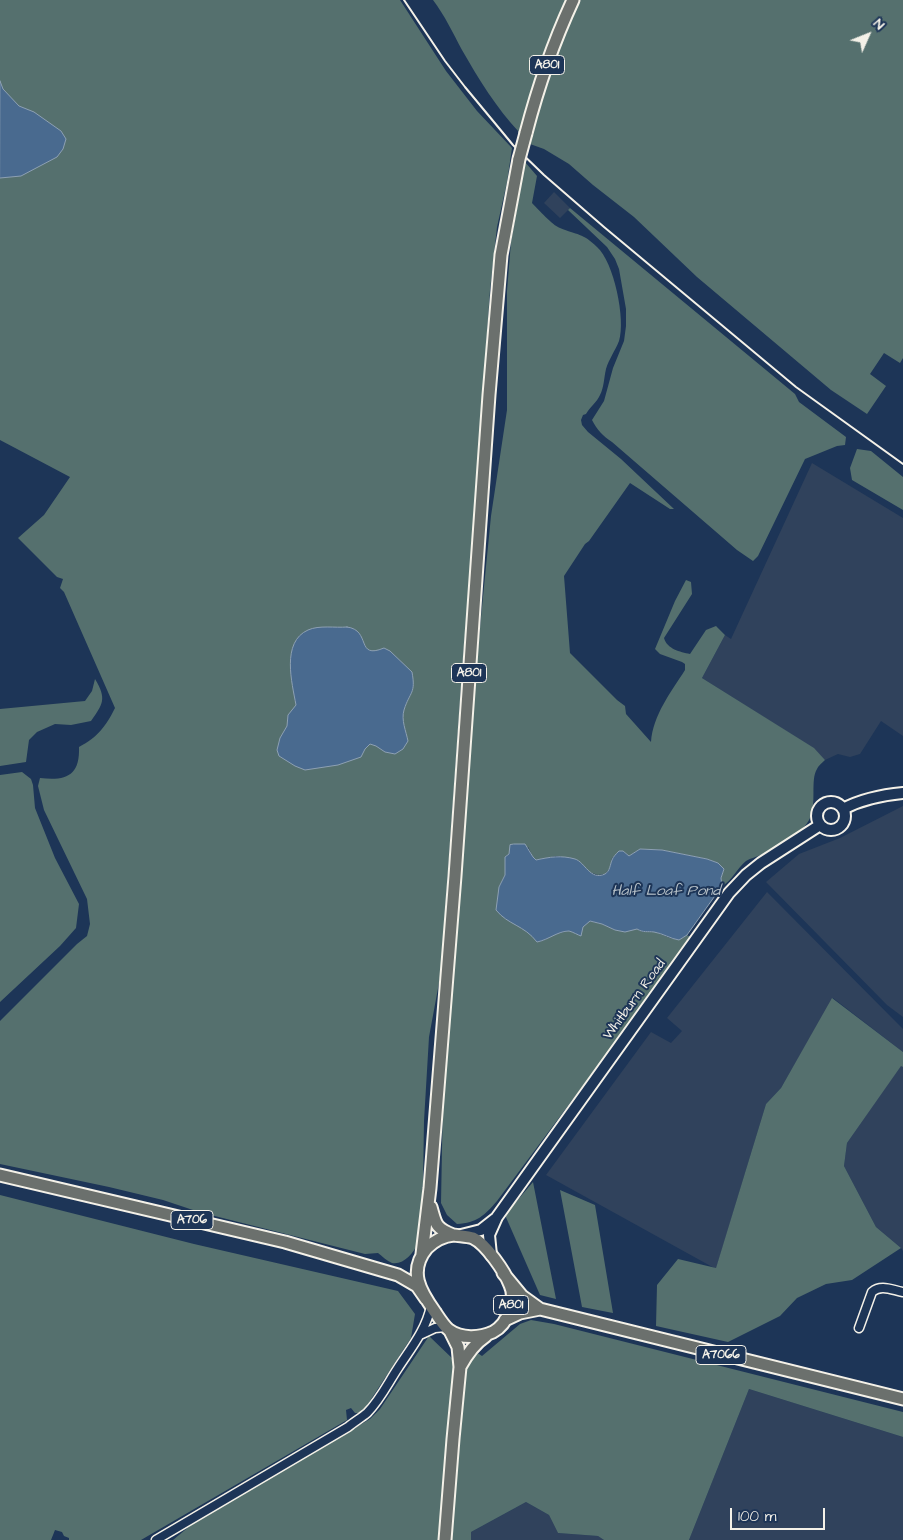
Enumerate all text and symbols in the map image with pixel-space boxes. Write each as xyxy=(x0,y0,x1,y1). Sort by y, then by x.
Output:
north arrow xyxy=(843,10,893,60)
text: N xyxy=(869,14,889,35)
road number: A801 xyxy=(530,56,564,74)
road number: A801 xyxy=(452,664,486,682)
water label: Half Loaf Pond xyxy=(612,883,720,901)
street label: Whitburn Road xyxy=(600,956,670,1044)
road number: A706 xyxy=(171,1210,213,1230)
road number: A801 xyxy=(494,1296,528,1314)
road number: A7066 xyxy=(696,1346,746,1364)
scale bar xyxy=(733,1498,828,1530)
text: 100 m xyxy=(738,1506,777,1527)

